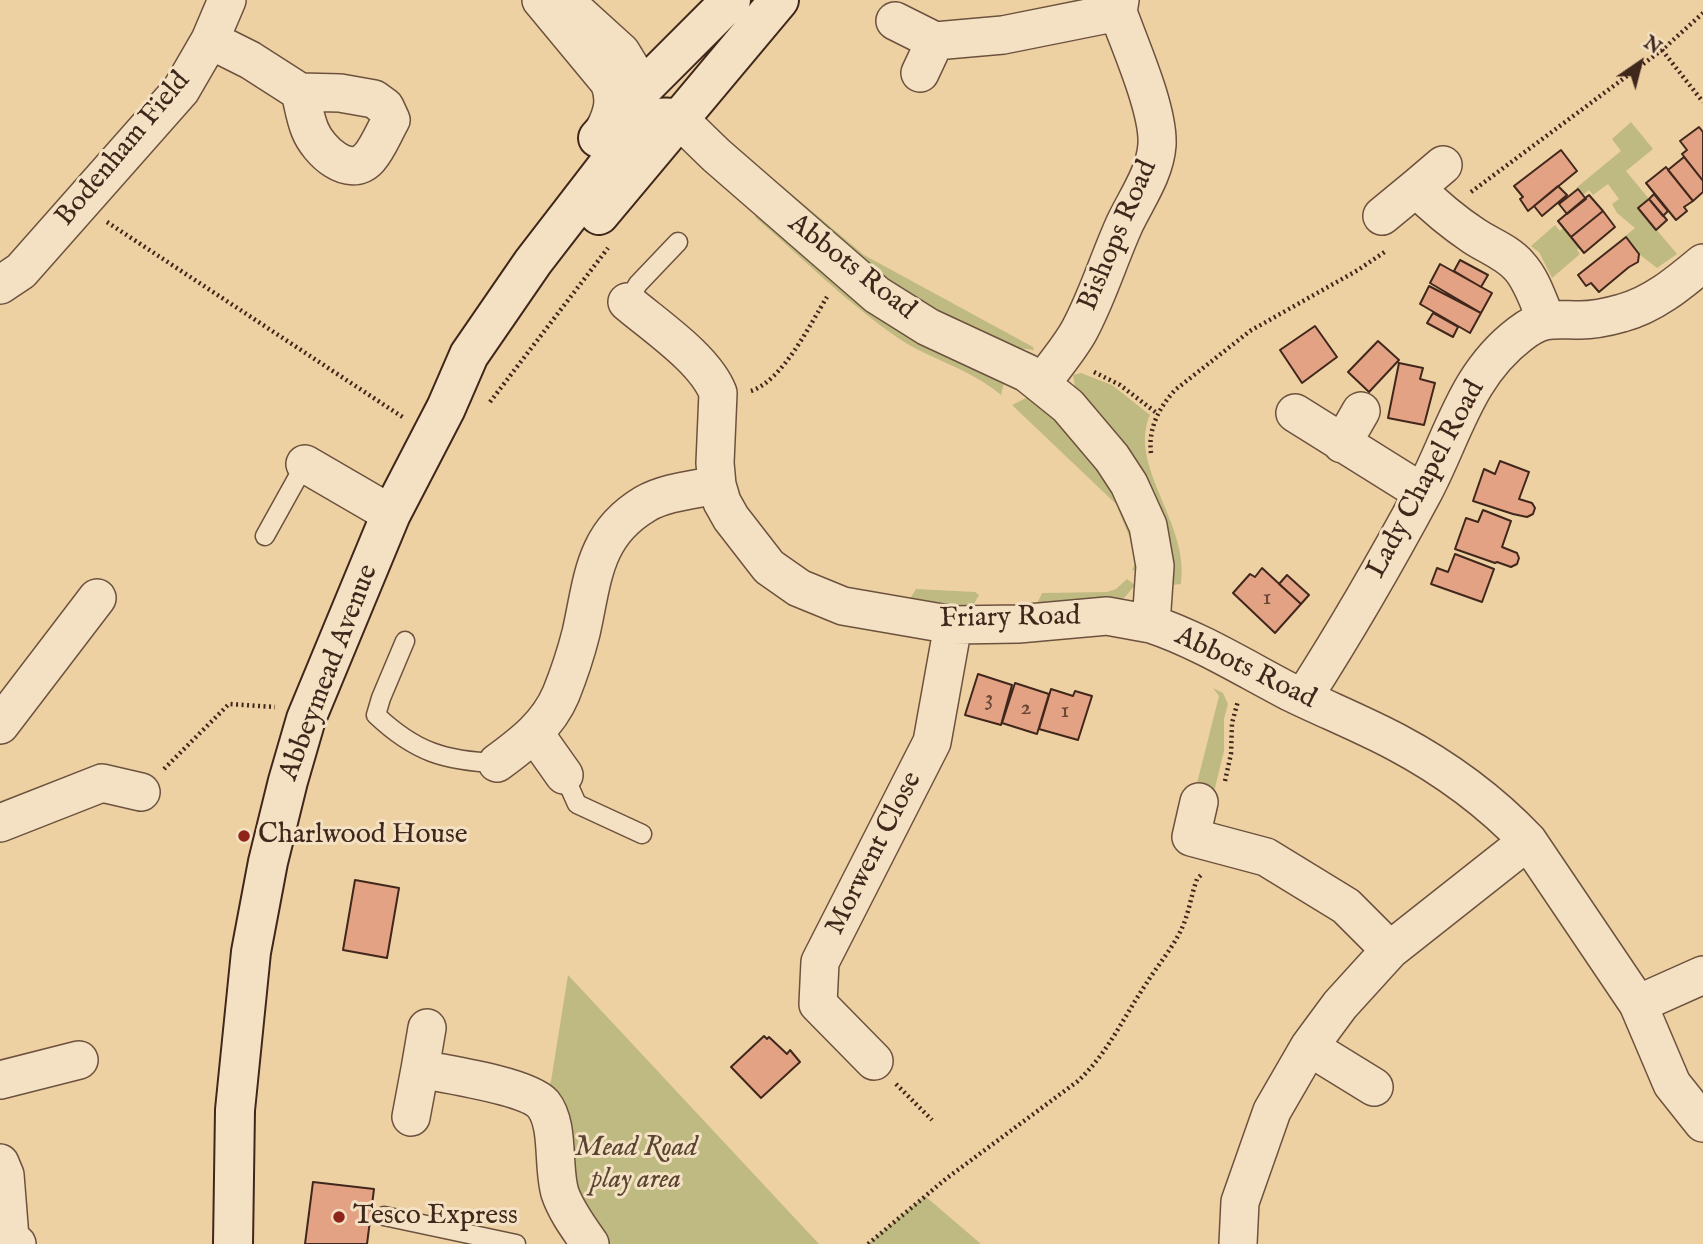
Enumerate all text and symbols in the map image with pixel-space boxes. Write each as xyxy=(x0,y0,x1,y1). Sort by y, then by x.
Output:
north arrow xyxy=(1605,28,1675,98)
text: N xyxy=(1638,31,1666,60)
street label: Bodenham Field xyxy=(50,66,198,234)
street label: Bishops Road xyxy=(1072,156,1166,316)
street label: Abbots Road xyxy=(780,208,922,328)
street label: Lady Chapel Road xyxy=(1361,376,1493,584)
street label: Abbeymead Avenue xyxy=(273,560,387,786)
house number: 1 xyxy=(1263,585,1271,613)
street label: Friary Road xyxy=(939,601,1081,637)
street label: Abbots Road xyxy=(1169,620,1321,718)
house number: 3 xyxy=(985,686,993,714)
house number: 2 xyxy=(1020,695,1032,723)
house number: 1 xyxy=(1061,698,1069,726)
street label: Morwent Close xyxy=(820,767,930,941)
place label: Charlwood House xyxy=(258,819,468,853)
marker: Charlwood House xyxy=(236,828,252,844)
park label: Mead Road play area xyxy=(575,1132,697,1198)
place label: Tesco Express xyxy=(353,1200,518,1234)
marker: Tesco Express xyxy=(331,1209,347,1225)

